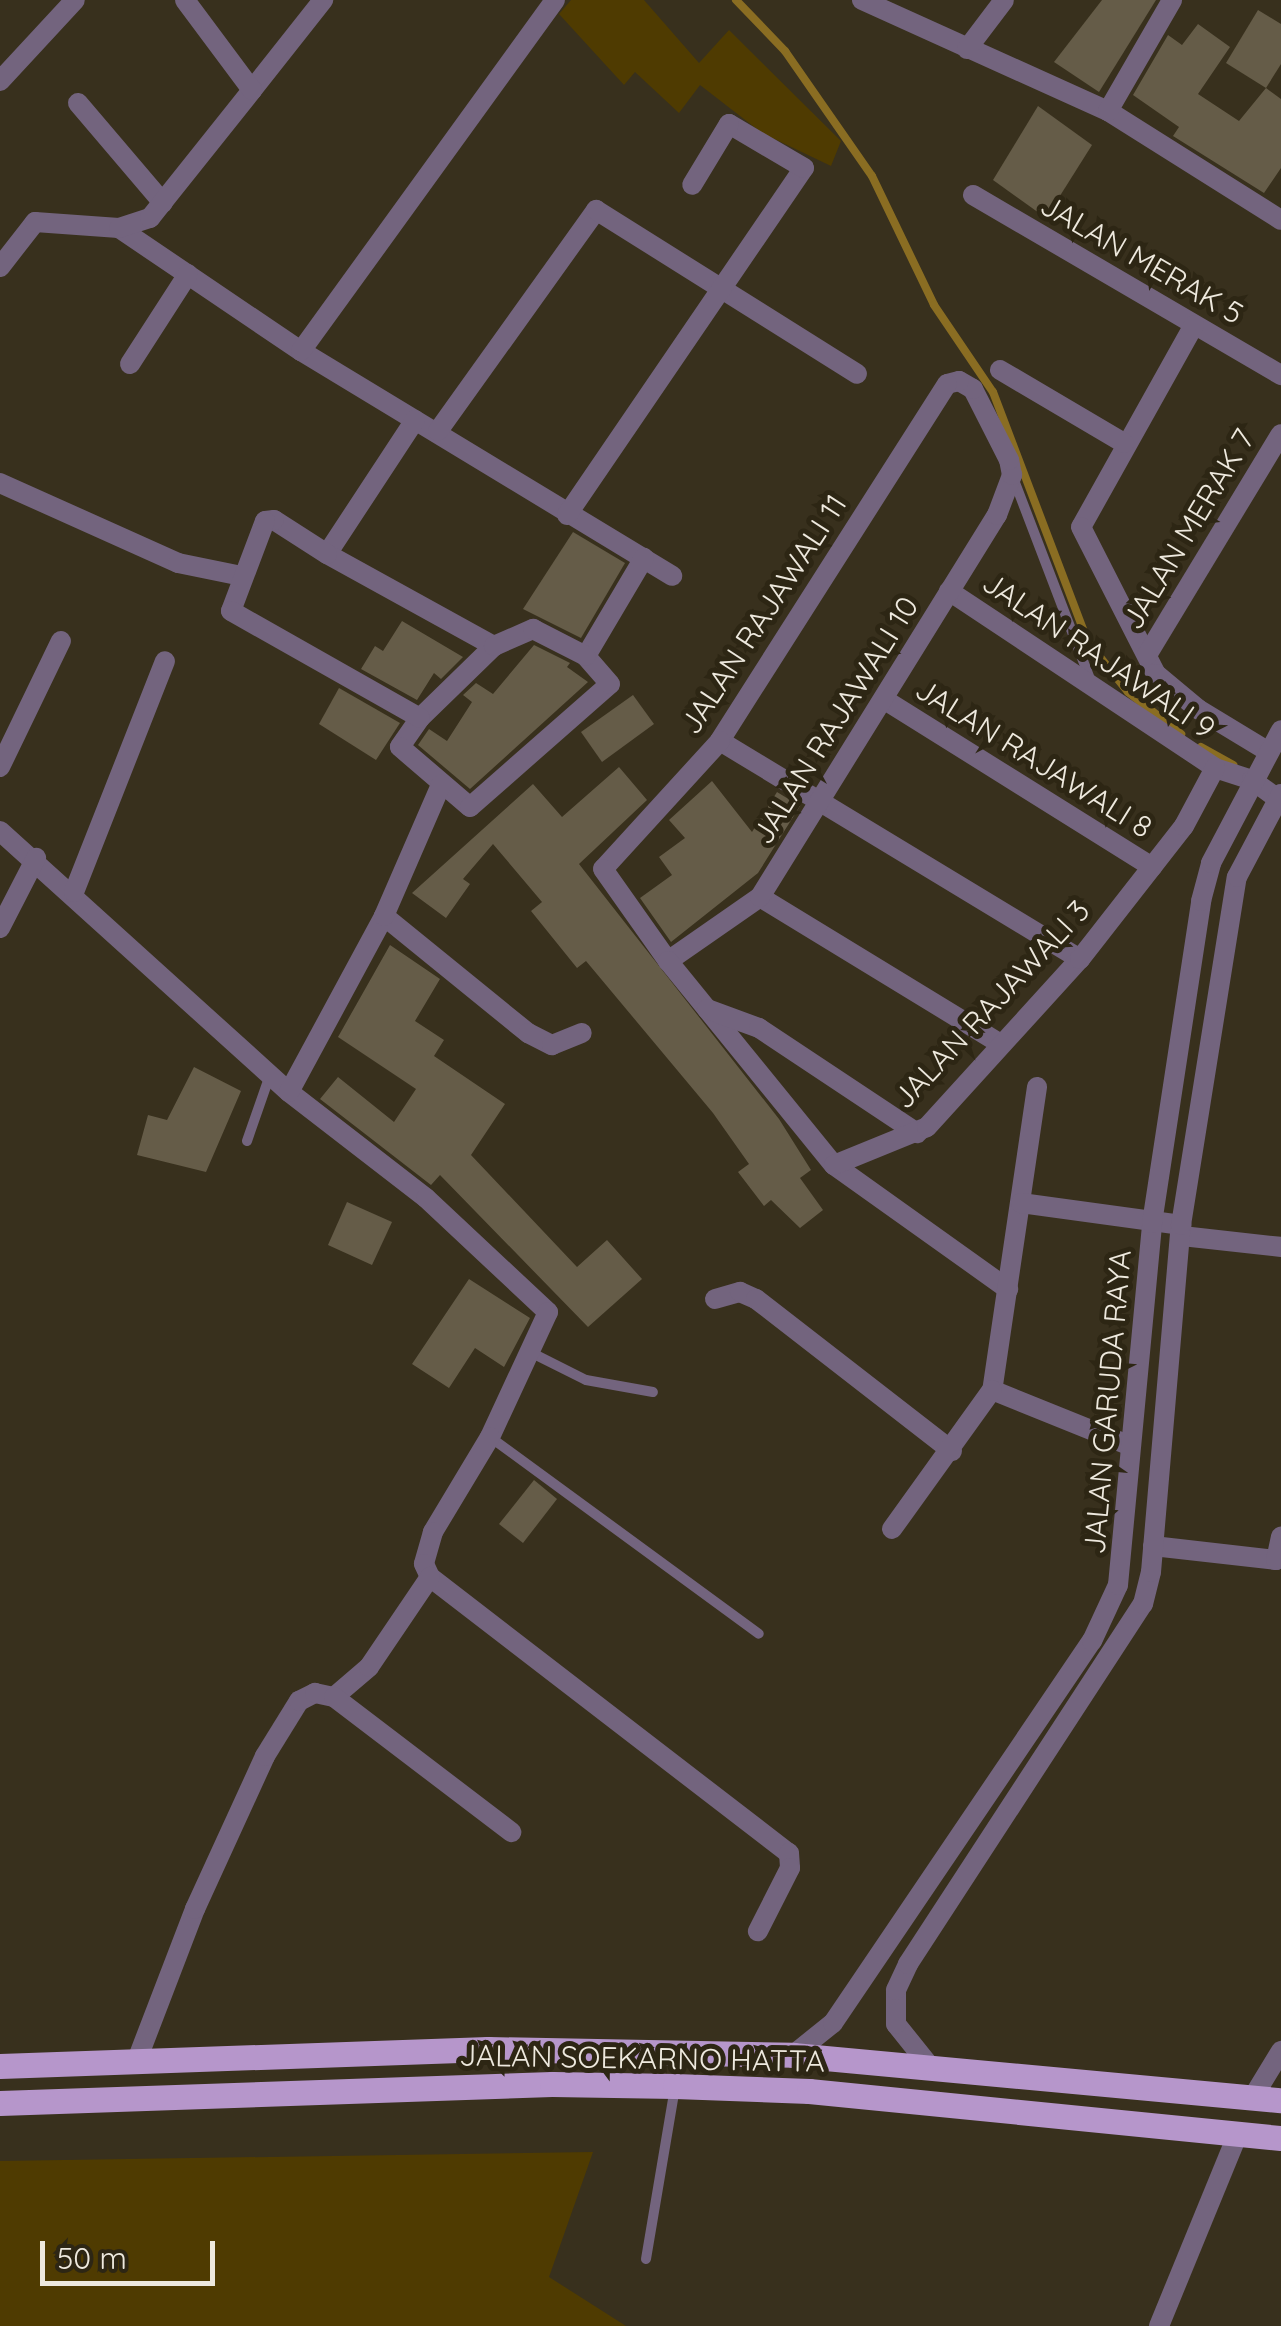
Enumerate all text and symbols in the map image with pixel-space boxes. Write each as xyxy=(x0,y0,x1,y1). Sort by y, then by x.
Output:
street label: JALAN MERAK 5 xyxy=(1034,186,1250,332)
street label: JALAN MERAK 7 xyxy=(1114,423,1262,635)
street label: JALAN RAJAWALI 11 xyxy=(672,488,854,740)
street label: JALAN RAJAWALI 9 xyxy=(976,564,1222,746)
street label: JALAN RAJAWALI 10 xyxy=(744,590,926,850)
street label: JALAN RAJAWALI 8 xyxy=(909,671,1159,845)
street label: JALAN RAJAWALI 3 xyxy=(885,892,1097,1116)
street label: JALAN GARUDA RAYA xyxy=(1076,1248,1138,1556)
street label: JALAN SOEKARNO HATTA xyxy=(459,2037,825,2079)
scale bar xyxy=(45,2221,220,2283)
text: 50 m xyxy=(57,2239,127,2277)

